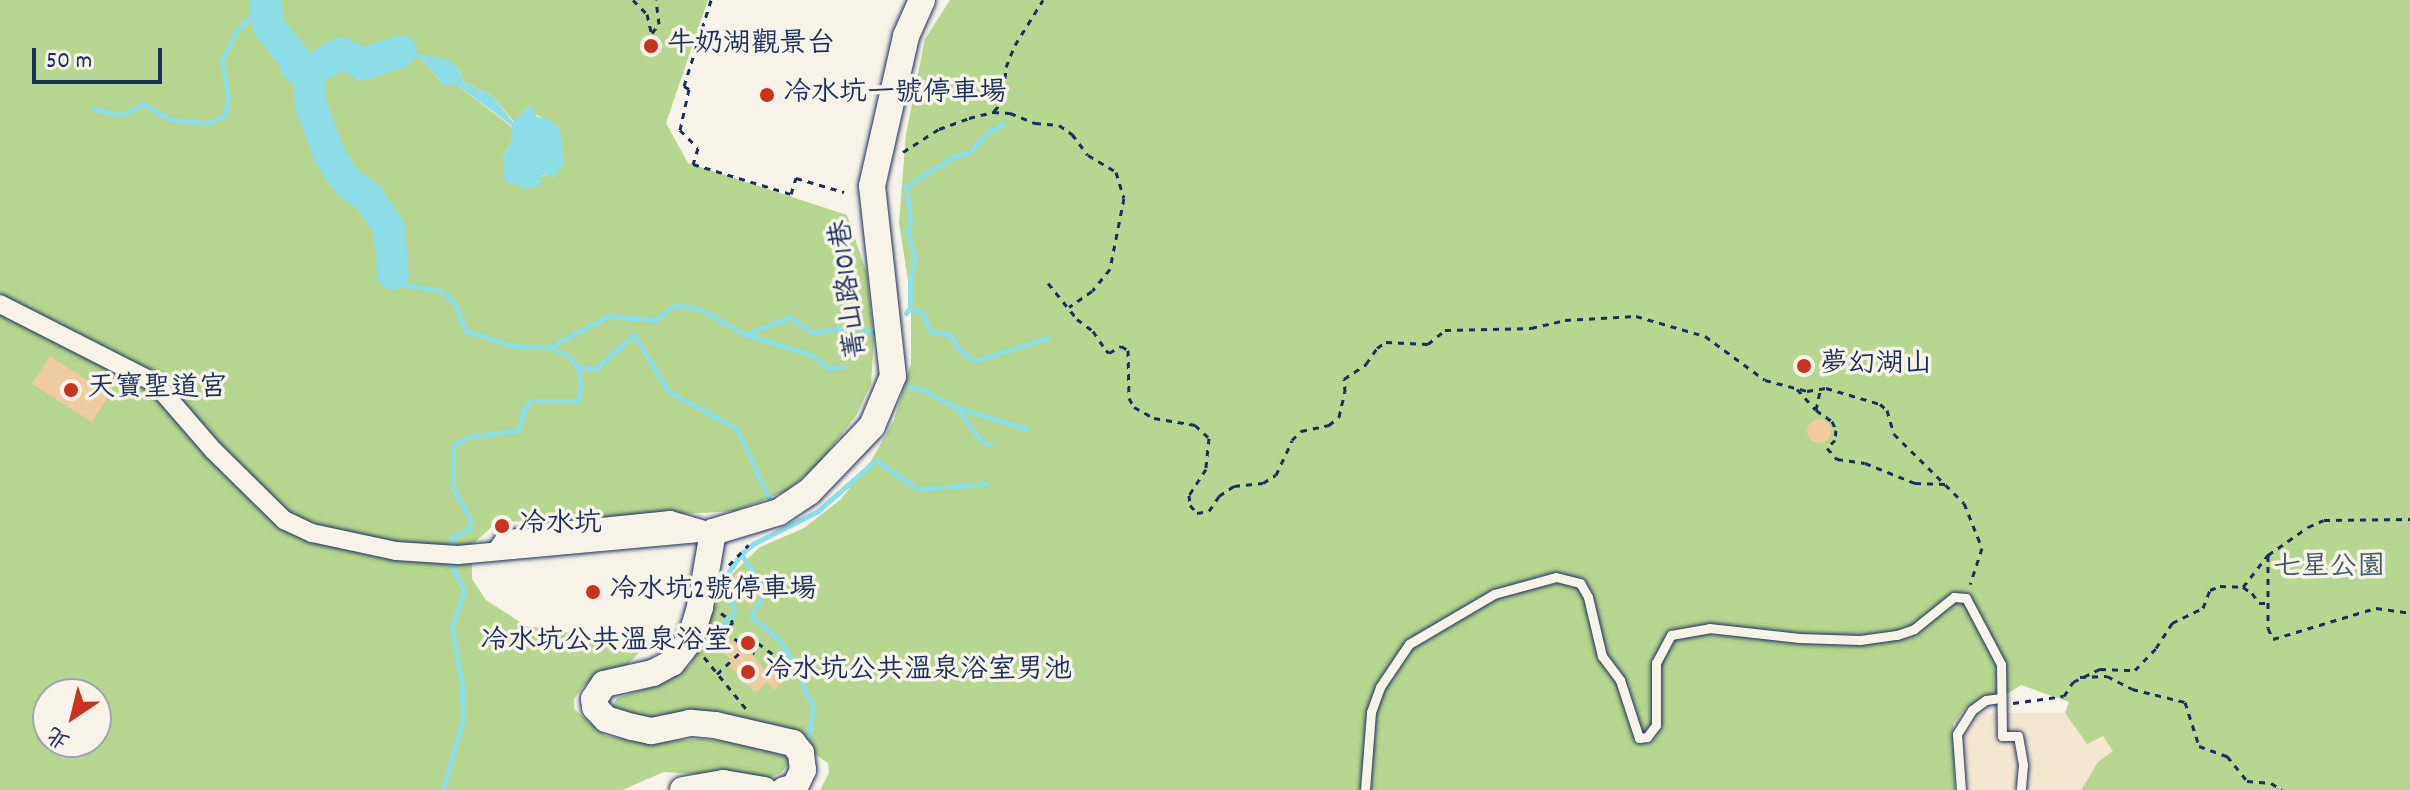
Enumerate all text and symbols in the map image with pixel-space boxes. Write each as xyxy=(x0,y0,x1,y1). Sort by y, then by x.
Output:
place label: 牛奶湖觀景台 xyxy=(667,29,835,63)
scale bar xyxy=(36,32,166,82)
marker: 牛奶湖觀景台 xyxy=(642,37,660,55)
text: 50 m xyxy=(46,45,92,79)
place label: 冷水坑一號停車場 xyxy=(783,78,1007,112)
marker: 冷水坑一號停車場 xyxy=(758,86,776,104)
street label: 菁山路101巷 xyxy=(826,218,876,360)
place label: 夢幻湖山 xyxy=(1820,349,1932,383)
marker: 夢幻湖山 xyxy=(1795,357,1813,375)
place label: 天寶聖道宮 xyxy=(87,373,227,407)
marker: 天寶聖道宮 xyxy=(62,381,80,399)
place label: 冷水坑 xyxy=(518,509,602,543)
marker: 冷水坑 xyxy=(493,517,511,535)
park label: 七星公園 xyxy=(2273,552,2385,586)
place label: 冷水坑2號停車場 xyxy=(609,575,817,609)
marker: 冷水坑2號停車場 xyxy=(584,583,602,601)
place label: 冷水坑公共溫泉浴室 xyxy=(480,626,732,660)
marker: 冷水坑公共溫泉浴室 xyxy=(739,634,757,652)
place label: 冷水坑公共溫泉浴室男池 xyxy=(764,655,1072,689)
marker: 冷水坑公共溫泉浴室男池 xyxy=(739,663,757,681)
north arrow xyxy=(32,678,112,758)
text: 北 xyxy=(41,717,77,755)

